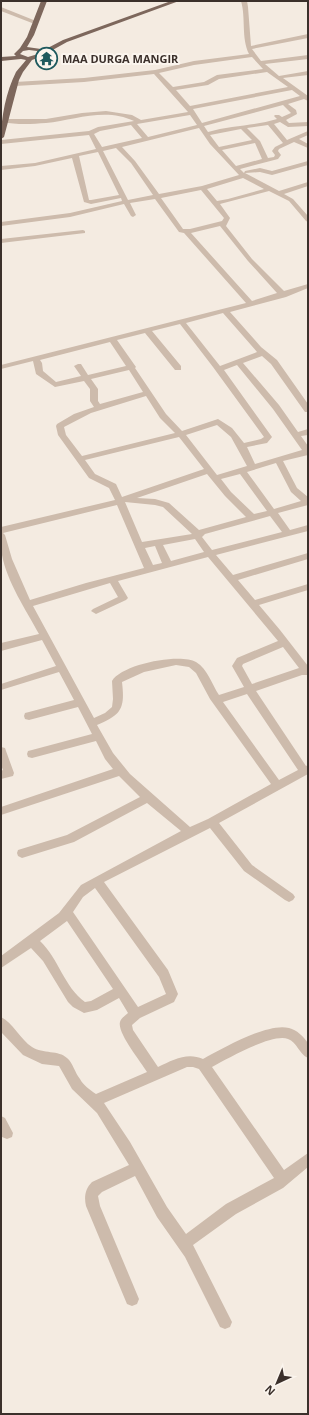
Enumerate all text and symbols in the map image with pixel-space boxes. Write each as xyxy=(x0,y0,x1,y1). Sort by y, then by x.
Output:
temple icon: MAA DURGA MANGIR xyxy=(33,45,59,71)
place label: MAA DURGA MANGIR xyxy=(62,51,179,66)
north arrow xyxy=(257,1363,297,1403)
text: N xyxy=(261,1382,278,1399)

